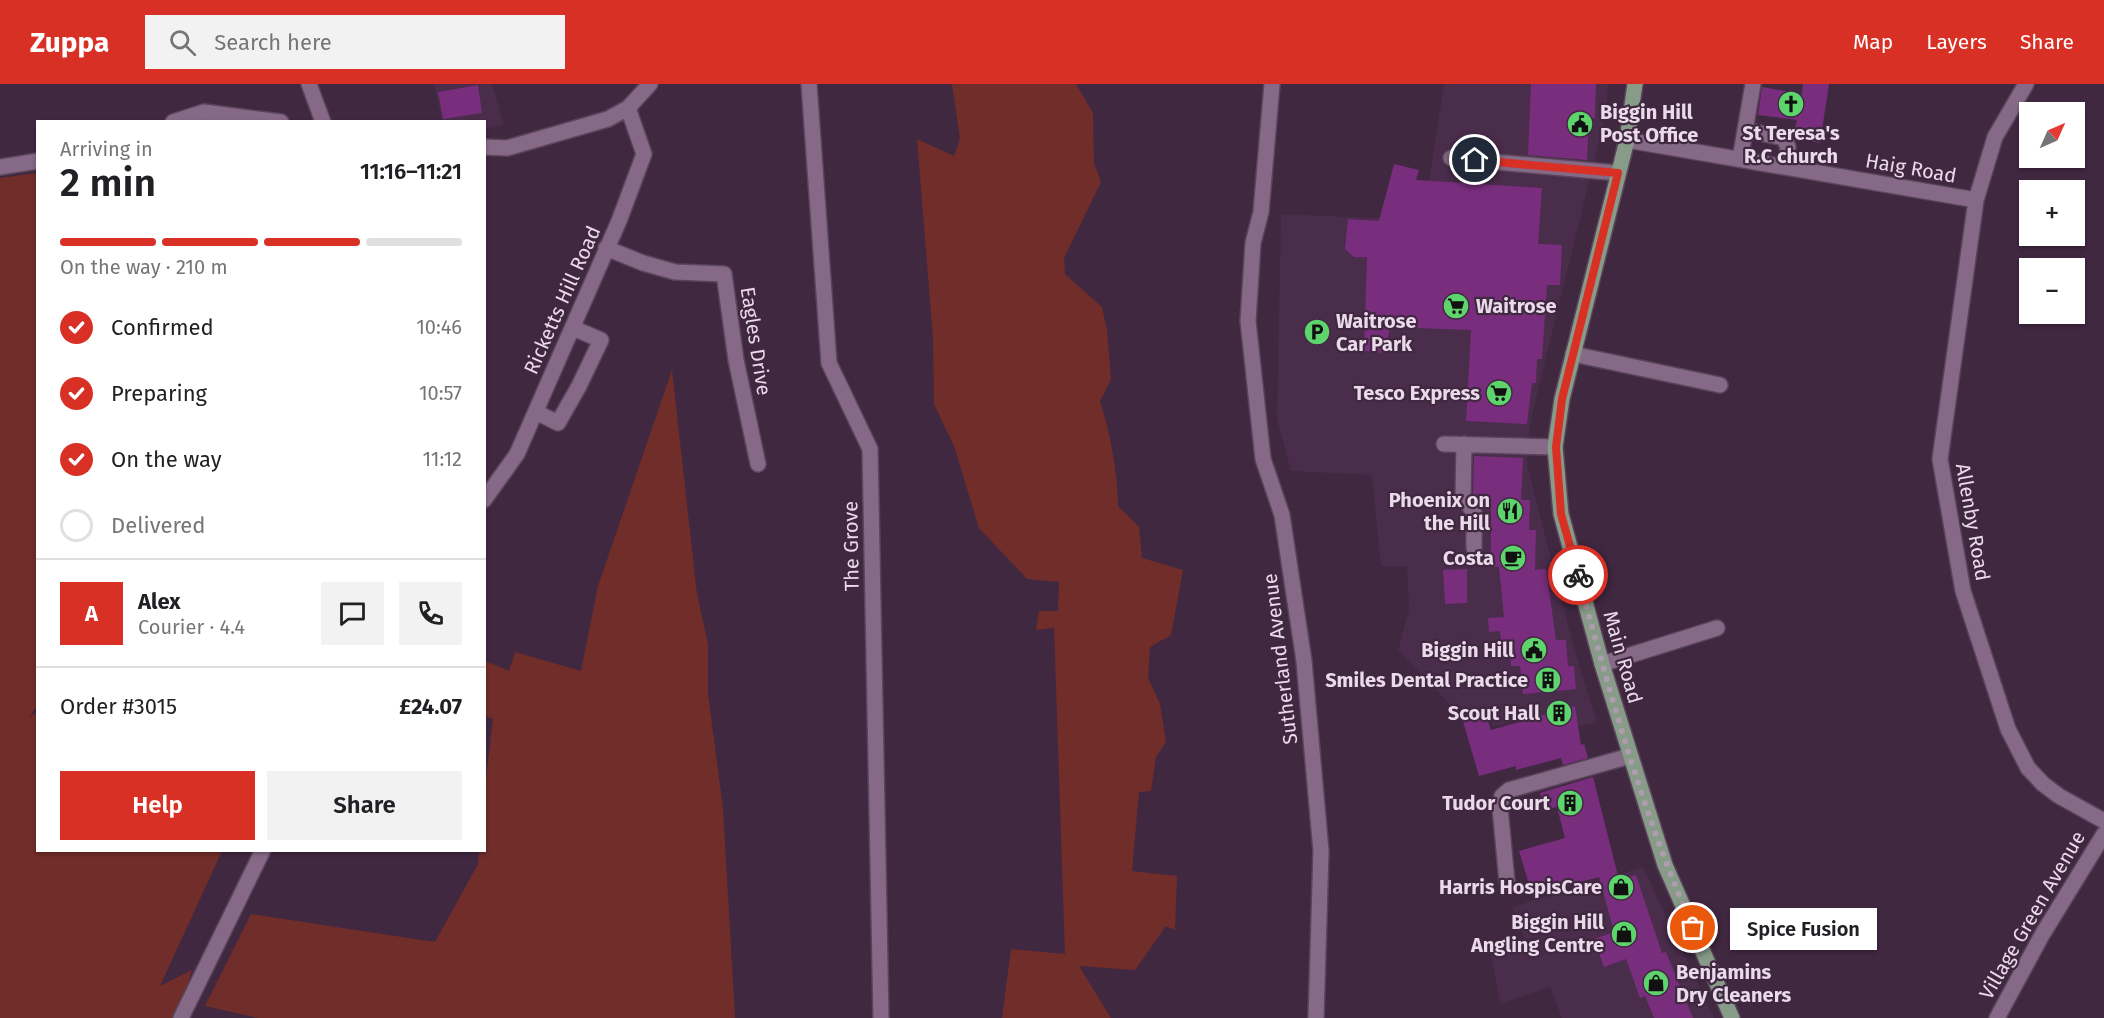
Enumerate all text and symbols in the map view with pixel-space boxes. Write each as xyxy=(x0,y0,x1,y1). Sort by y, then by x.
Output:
search box xyxy=(145,15,565,69)
text: Zuppa xyxy=(30,26,109,59)
icon: search xyxy=(166,26,199,59)
text: Search here xyxy=(214,29,332,56)
text: Map xyxy=(1853,29,1893,55)
text: Layers xyxy=(1926,29,1987,55)
text: Share xyxy=(2020,29,2074,55)
church icon: St Teresa's R.C church xyxy=(1776,89,1806,119)
place label: Biggin Hill Post Office xyxy=(1600,100,1698,147)
north arrow xyxy=(2019,102,2085,168)
map controls xyxy=(2019,102,2085,324)
public building icon: Biggin Hill Post Office xyxy=(1565,109,1595,139)
place label: St Teresa's R.C church xyxy=(1742,121,1840,168)
pin xyxy=(1449,134,1500,185)
text: Arriving in xyxy=(60,137,153,161)
icon: home xyxy=(1458,143,1491,176)
street label: Haig Road xyxy=(1864,148,1958,188)
text: 11:16–11:21 xyxy=(360,158,462,185)
text: 2 min xyxy=(60,160,156,206)
button: + xyxy=(2019,180,2085,246)
street label: Ricketts Hill Road xyxy=(519,222,605,378)
text: On the way · 210 m xyxy=(60,255,228,279)
button: − xyxy=(2019,258,2085,324)
street label: Eagles Drive xyxy=(736,285,776,397)
supermarket icon: Waitrose xyxy=(1441,291,1471,321)
place label: Waitrose xyxy=(1476,294,1556,318)
place label: Waitrose Car Park xyxy=(1336,309,1416,356)
icon: check xyxy=(60,311,93,344)
text: Confirmed xyxy=(111,314,214,341)
text: 10:46 xyxy=(416,315,462,339)
parking icon: Waitrose Car Park xyxy=(1302,317,1332,347)
icon: check xyxy=(60,377,93,410)
supermarket icon: Tesco Express xyxy=(1484,378,1514,408)
text: Preparing xyxy=(111,380,207,407)
text: 10:57 xyxy=(419,381,462,405)
place label: Tesco Express xyxy=(1354,381,1480,405)
icon: check xyxy=(60,443,93,476)
text: On the way xyxy=(111,446,222,473)
text: 11:12 xyxy=(422,447,462,471)
street label: Allenby Road xyxy=(1951,461,1995,583)
place label: Phoenix on the Hill xyxy=(1389,488,1490,535)
restaurant icon: Phoenix on the Hill xyxy=(1495,496,1525,526)
street label: The Grove xyxy=(838,501,864,591)
text: Delivered xyxy=(111,512,206,539)
cafe icon: Costa xyxy=(1498,543,1528,573)
courier xyxy=(1548,545,1608,605)
place label: Costa xyxy=(1443,546,1494,570)
icon: bike xyxy=(1562,559,1595,592)
street label: Sutherland Avenue xyxy=(1258,572,1302,746)
button: chat xyxy=(321,582,384,645)
button: phone xyxy=(399,582,462,645)
text: Alex xyxy=(138,588,181,615)
text: A xyxy=(85,600,98,627)
street label: Main Road xyxy=(1598,608,1648,706)
text: Courier · 4.4 xyxy=(138,615,245,639)
public building icon: Biggin Hill xyxy=(1519,635,1549,665)
place label: Biggin Hill xyxy=(1421,638,1514,662)
building icon: Smiles Dental Practice xyxy=(1533,665,1563,695)
place label: Smiles Dental Practice xyxy=(1325,668,1528,692)
text: Order #3015 xyxy=(60,693,177,720)
text: £24.07 xyxy=(399,693,462,720)
building icon: Scout Hall xyxy=(1544,698,1574,728)
place label: Scout Hall xyxy=(1448,701,1540,725)
button: Help xyxy=(60,771,255,840)
button: Share xyxy=(267,771,462,840)
building icon: Tudor Court xyxy=(1555,788,1585,818)
place label: Tudor Court xyxy=(1442,791,1550,815)
street label: Village Green Avenue xyxy=(1974,827,2090,1003)
shop icon: Harris HospisCare xyxy=(1606,872,1636,902)
place label: Harris HospisCare xyxy=(1439,875,1602,899)
pin xyxy=(1667,902,1718,953)
callout: Spice Fusion xyxy=(1729,907,1876,949)
place label: Biggin Hill Angling Centre xyxy=(1470,910,1604,957)
icon: bag xyxy=(1676,911,1709,944)
text: Spice Fusion xyxy=(1747,917,1860,941)
shop icon: Biggin Hill Angling Centre xyxy=(1609,919,1639,949)
place label: Benjamins Dry Cleaners xyxy=(1676,960,1791,1007)
shop icon: Benjamins Dry Cleaners xyxy=(1641,968,1671,998)

